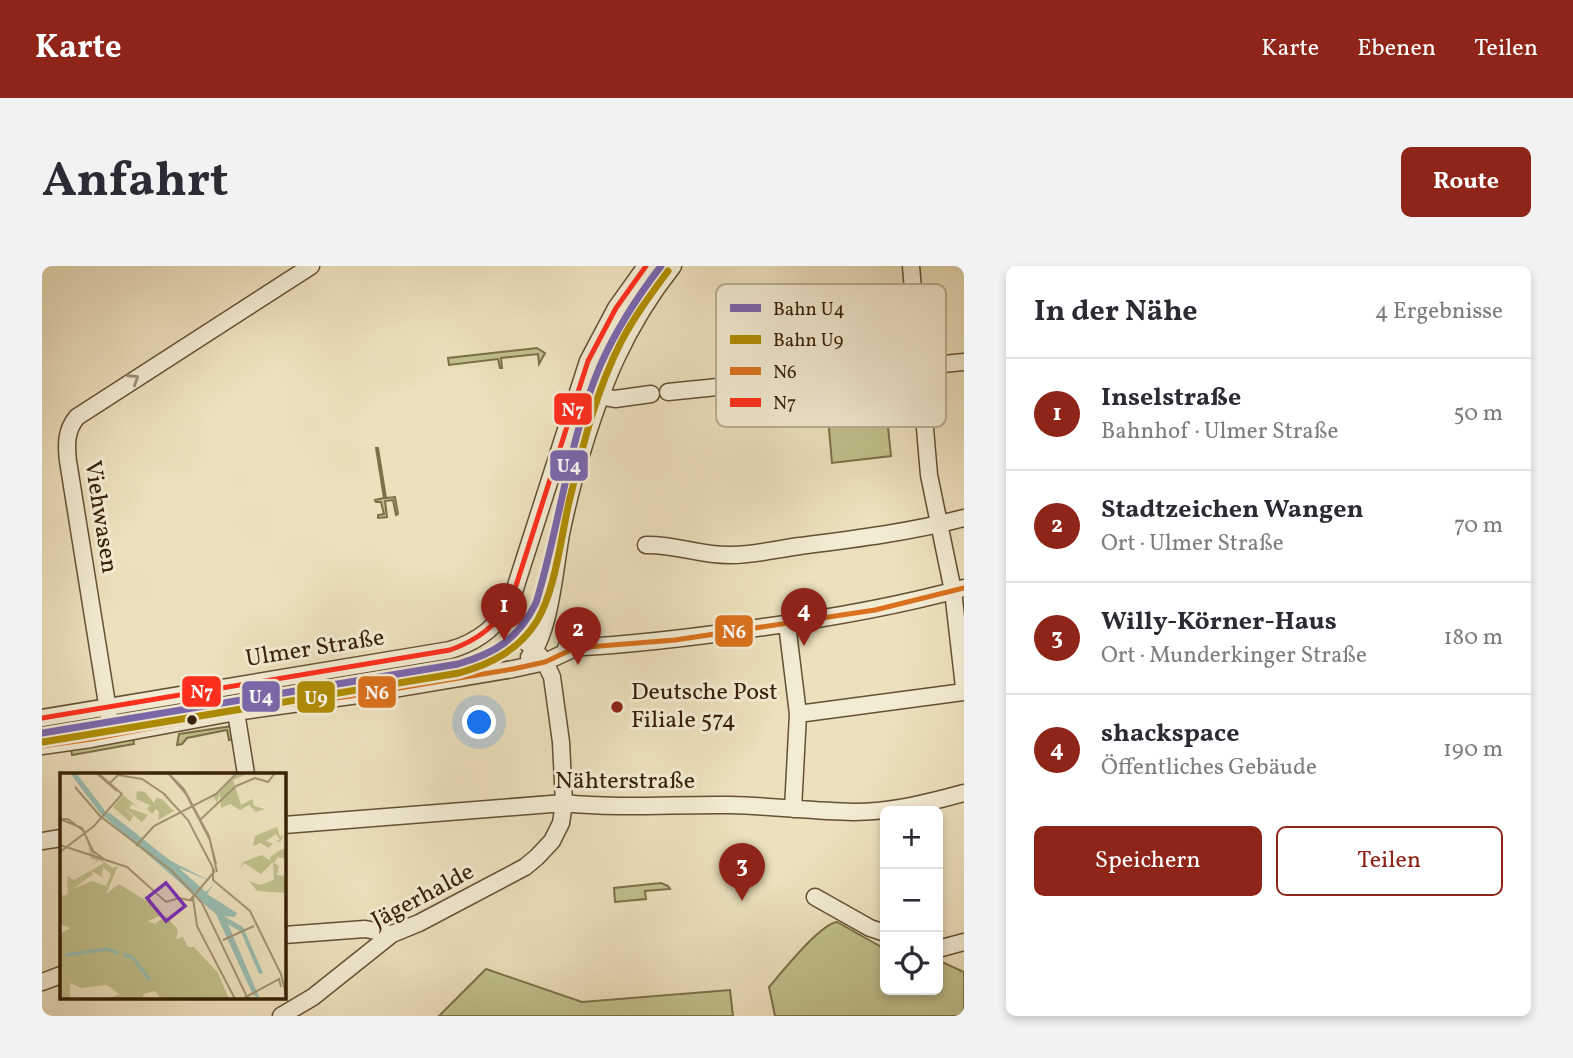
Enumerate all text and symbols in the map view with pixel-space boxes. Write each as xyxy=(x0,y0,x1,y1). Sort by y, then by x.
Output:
text: Karte xyxy=(35,26,122,72)
text: Karte xyxy=(1261,32,1319,66)
text: Ebenen xyxy=(1357,32,1436,66)
text: Teilen xyxy=(1474,32,1538,66)
button: Route xyxy=(1401,147,1531,217)
text: Anfahrt xyxy=(42,148,229,217)
legend xyxy=(716,284,946,427)
text: In der Nähe xyxy=(1034,291,1198,333)
text: 4 Ergebnisse xyxy=(1375,296,1503,328)
text: Bahn U4 xyxy=(773,297,845,323)
text: Bahn U9 xyxy=(773,328,844,354)
text: N6 xyxy=(773,360,797,386)
one-way arrow xyxy=(127,375,140,388)
text: Inselstraße xyxy=(1101,380,1241,416)
text: N7 xyxy=(773,391,796,417)
line badge: N7 xyxy=(553,392,593,426)
text: N7 xyxy=(562,398,584,424)
text: 1 xyxy=(1052,398,1062,430)
text: 50 m xyxy=(1454,398,1503,430)
text: Bahnhof · Ulmer Straße xyxy=(1101,416,1338,448)
line badge: U4 xyxy=(549,449,589,482)
text: U4 xyxy=(557,454,581,480)
street label: Viehwasen xyxy=(74,458,126,576)
text: Stadtzeichen Wangen xyxy=(1101,492,1364,528)
text: 2 xyxy=(1051,510,1063,542)
text: 70 m xyxy=(1454,510,1503,542)
text: Ort · Ulmer Straße xyxy=(1101,528,1284,560)
pin: 1 xyxy=(481,583,527,641)
pin: 4 xyxy=(781,588,827,646)
text: Willy-Körner-Haus xyxy=(1101,604,1337,640)
pin: 2 xyxy=(555,607,601,665)
line badge: N6 xyxy=(714,614,754,648)
text: N6 xyxy=(722,620,746,646)
street label: Ulmer Straße xyxy=(243,621,387,677)
text: 3 xyxy=(1051,622,1063,654)
text: 180 m xyxy=(1444,622,1503,654)
text: Ort · Munderkinger Straße xyxy=(1101,640,1367,672)
line badge: N7 xyxy=(181,675,222,708)
line badge: N6 xyxy=(357,675,397,709)
place label: Deutsche Post Filiale 574 xyxy=(631,676,778,738)
text: N7 xyxy=(191,680,213,706)
line badge: U4 xyxy=(241,680,281,713)
line badge: U9 xyxy=(296,680,336,714)
text: N6 xyxy=(365,681,389,707)
text: U4 xyxy=(249,685,273,711)
text: U9 xyxy=(304,686,328,712)
marker: Deutsche Post Filiale 574 xyxy=(609,699,625,715)
your location xyxy=(462,705,496,739)
unlabelled marker xyxy=(185,713,199,727)
text: shackspace xyxy=(1101,716,1239,752)
text: 4 xyxy=(1050,734,1064,766)
text: 190 m xyxy=(1443,734,1503,766)
text: Öffentliches Gebäude xyxy=(1101,752,1317,784)
street label: Nähterstraße xyxy=(555,765,695,799)
inset map xyxy=(60,773,285,998)
map controls xyxy=(880,806,943,995)
button: + xyxy=(880,806,943,869)
button: Speichern xyxy=(1034,826,1262,896)
button: Teilen xyxy=(1276,826,1503,896)
pin: 3 xyxy=(719,843,765,901)
street label: Jägerhalde xyxy=(366,856,480,938)
button: − xyxy=(880,869,943,932)
button: locate xyxy=(880,932,943,995)

